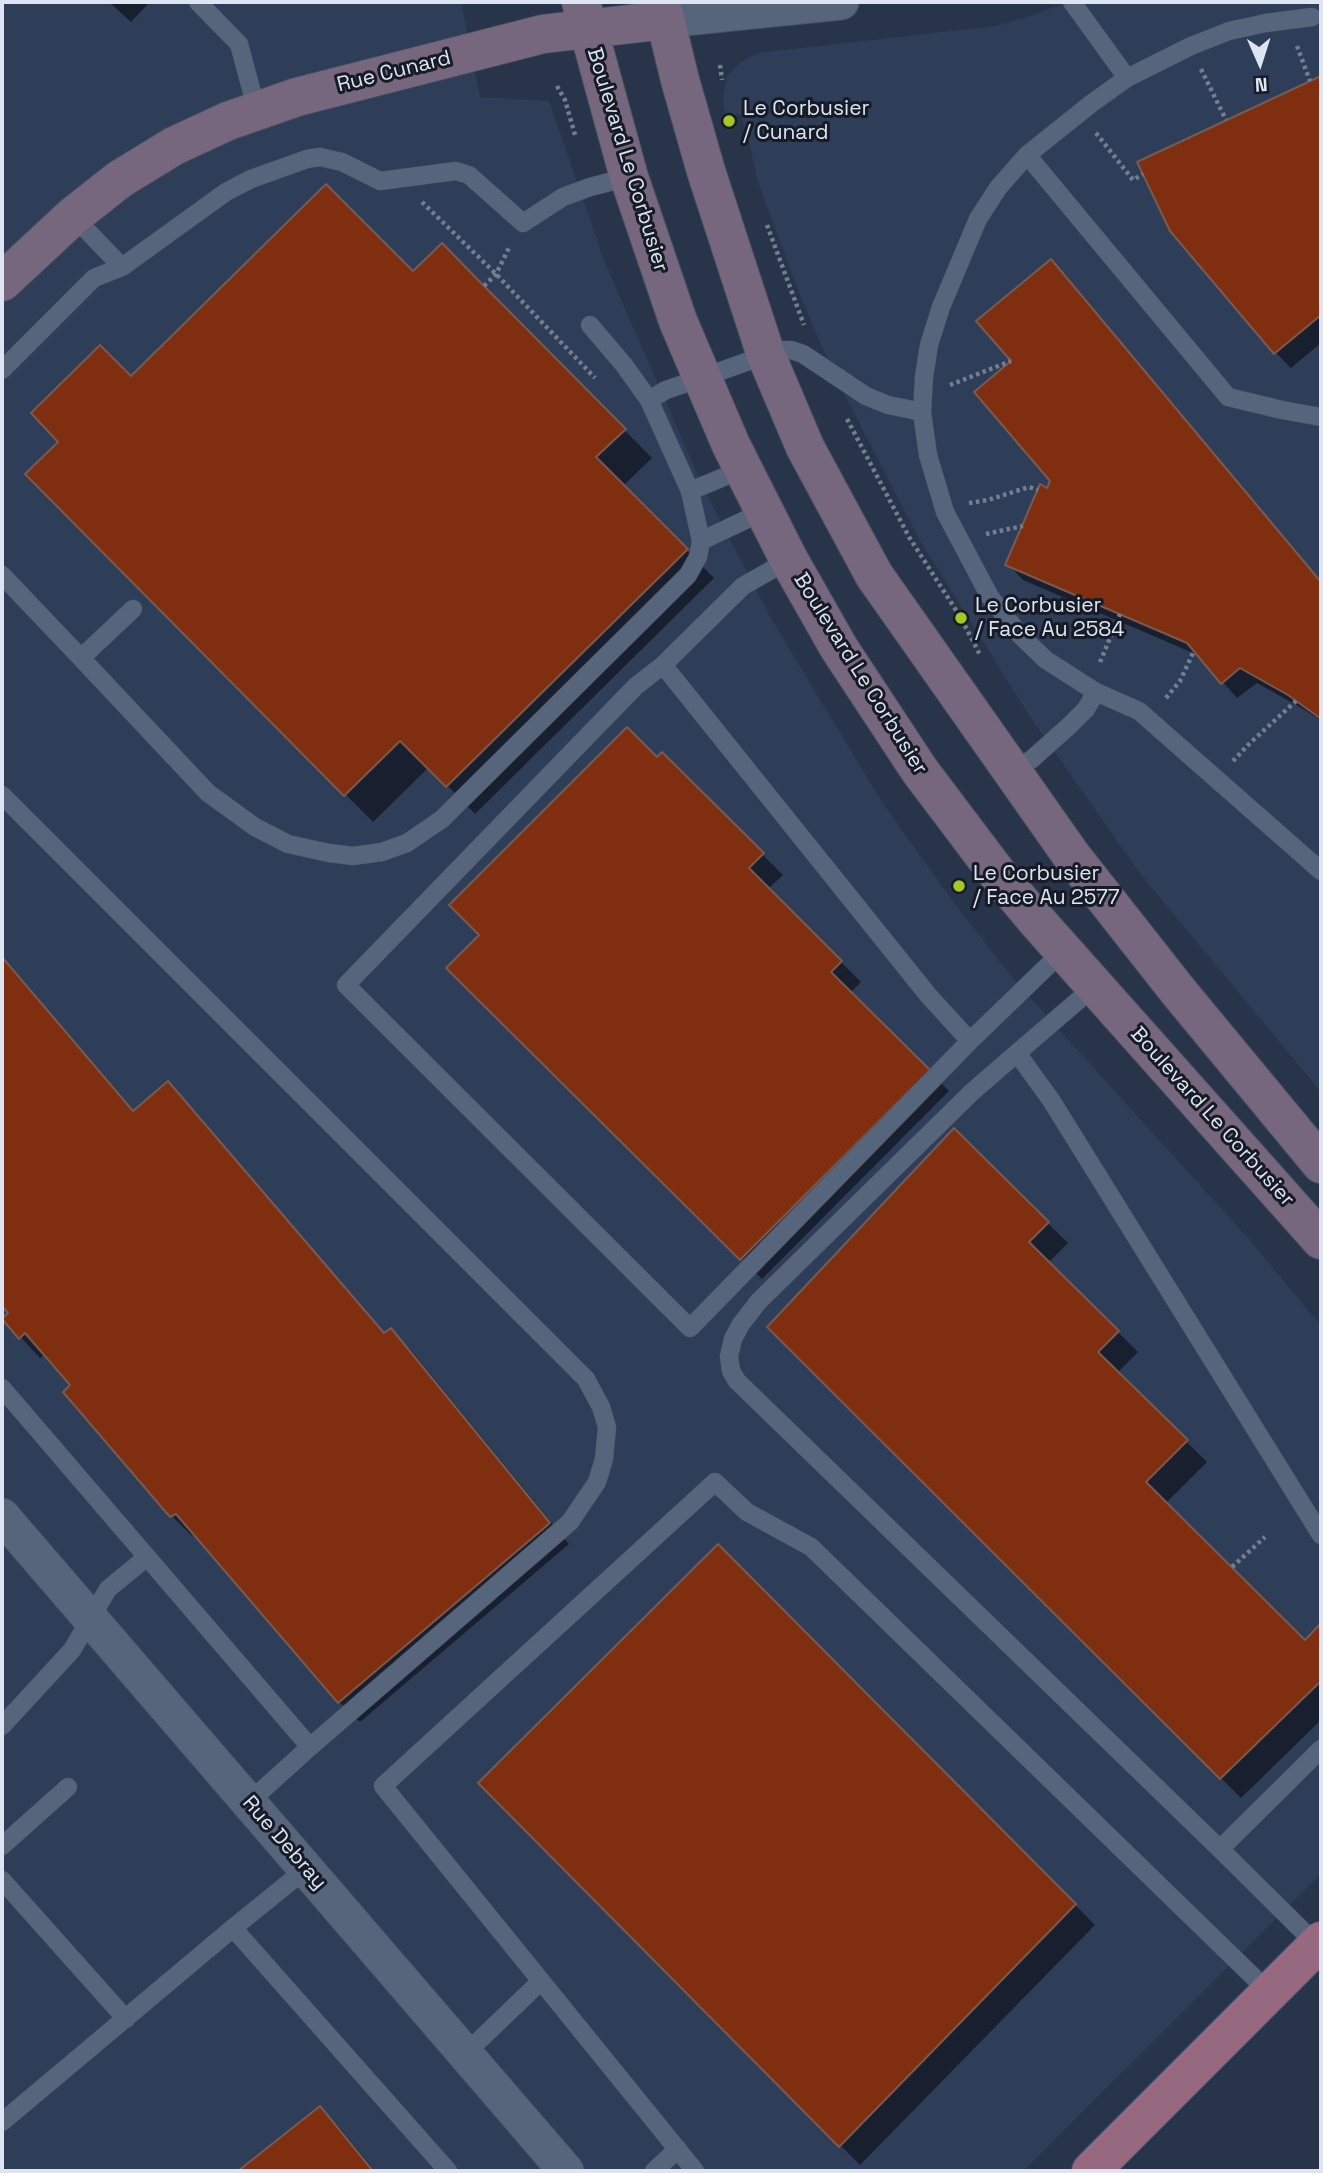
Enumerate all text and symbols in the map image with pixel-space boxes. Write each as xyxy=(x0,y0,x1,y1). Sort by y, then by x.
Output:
north arrow xyxy=(1225,28,1295,98)
street label: Boulevard Le Corbusier xyxy=(581,45,673,275)
street label: Rue Cunard xyxy=(335,46,453,98)
text: N xyxy=(1254,72,1268,97)
place label: Le Corbusier / Cunard xyxy=(743,96,870,146)
marker: Le Corbusier / Cunard xyxy=(721,113,737,129)
street label: Boulevard Le Corbusier xyxy=(788,569,932,779)
place label: Le Corbusier / Face Au 2584 xyxy=(975,593,1124,643)
marker: Le Corbusier / Face Au 2584 xyxy=(953,610,969,626)
place label: Le Corbusier / Face Au 2577 xyxy=(973,861,1120,911)
marker: Le Corbusier / Face Au 2577 xyxy=(951,878,967,894)
street label: Boulevard Le Corbusier xyxy=(1125,1022,1299,1212)
street label: Rue Debray xyxy=(236,1791,332,1895)

